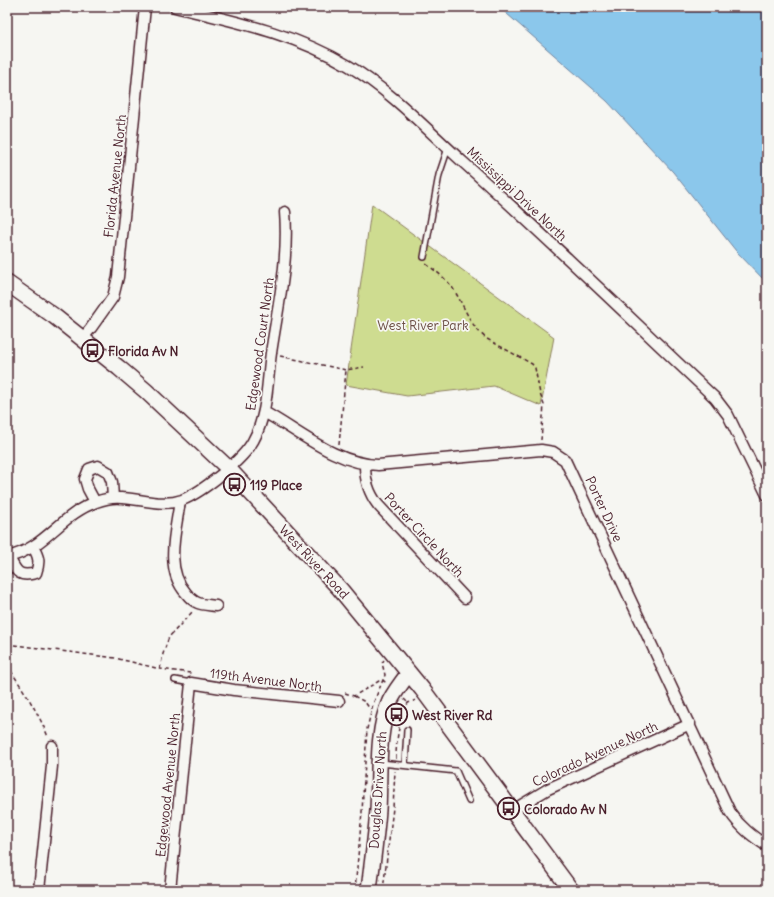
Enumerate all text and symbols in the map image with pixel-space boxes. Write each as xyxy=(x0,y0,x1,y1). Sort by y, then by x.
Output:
street label: Florida Avenue North xyxy=(100,113,130,239)
street label: Mississippi Drive North xyxy=(463,143,571,245)
street label: Edgewood Court North xyxy=(242,276,278,412)
park label: West River Park xyxy=(377,317,469,334)
bus stop icon: Florida Av N xyxy=(79,338,105,364)
place label: Florida Av N xyxy=(108,343,179,360)
bus stop icon: 119 Place xyxy=(222,472,248,498)
street label: Porter Drive xyxy=(581,473,627,545)
place label: 119 Place xyxy=(250,477,302,494)
street label: Porter Circle North xyxy=(380,489,468,581)
street label: West River Road xyxy=(275,521,353,603)
street label: 119th Avenue North xyxy=(209,665,324,695)
bus stop icon: West River Rd xyxy=(384,702,410,728)
place label: West River Rd xyxy=(412,707,493,724)
street label: Edgewood Avenue North xyxy=(152,712,184,858)
street label: Colorado Avenue North xyxy=(530,717,661,791)
street label: Douglas Drive North xyxy=(365,730,391,849)
bus stop icon: Colorado Av N xyxy=(496,796,522,822)
place label: Colorado Av N xyxy=(524,801,607,818)

